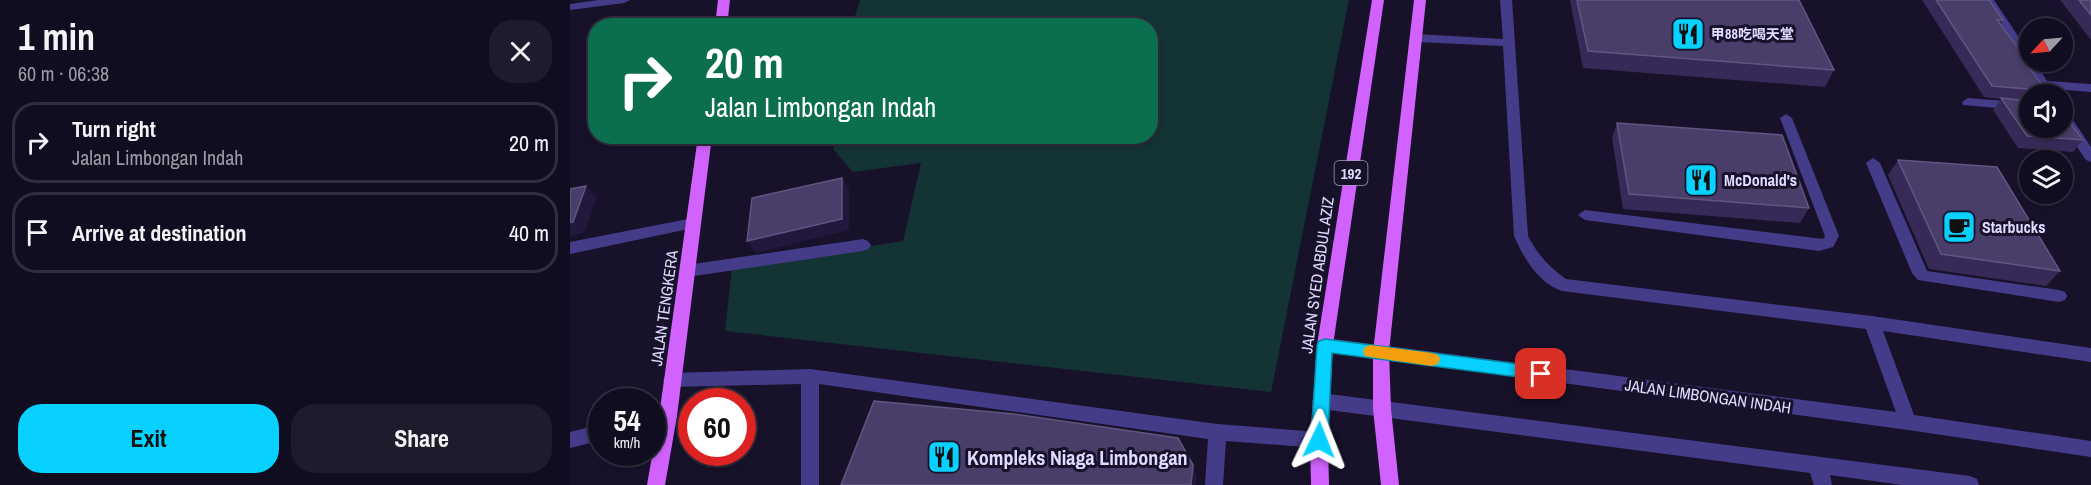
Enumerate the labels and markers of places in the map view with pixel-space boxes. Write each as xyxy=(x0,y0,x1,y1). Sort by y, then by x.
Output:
restaurant icon: 甲88吃喝天堂 xyxy=(1670,16,1706,52)
place label: 甲88吃喝天堂 xyxy=(1711,25,1794,43)
restaurant icon: McDonald's xyxy=(1683,162,1719,198)
place label: McDonald's xyxy=(1724,169,1797,191)
cafe icon: Starbucks xyxy=(1941,209,1977,245)
place label: Starbucks xyxy=(1982,216,2045,238)
pin xyxy=(1515,348,1566,399)
restaurant icon: Kompleks Niaga Limbongan xyxy=(926,439,962,475)
place label: Kompleks Niaga Limbongan xyxy=(967,444,1188,471)

